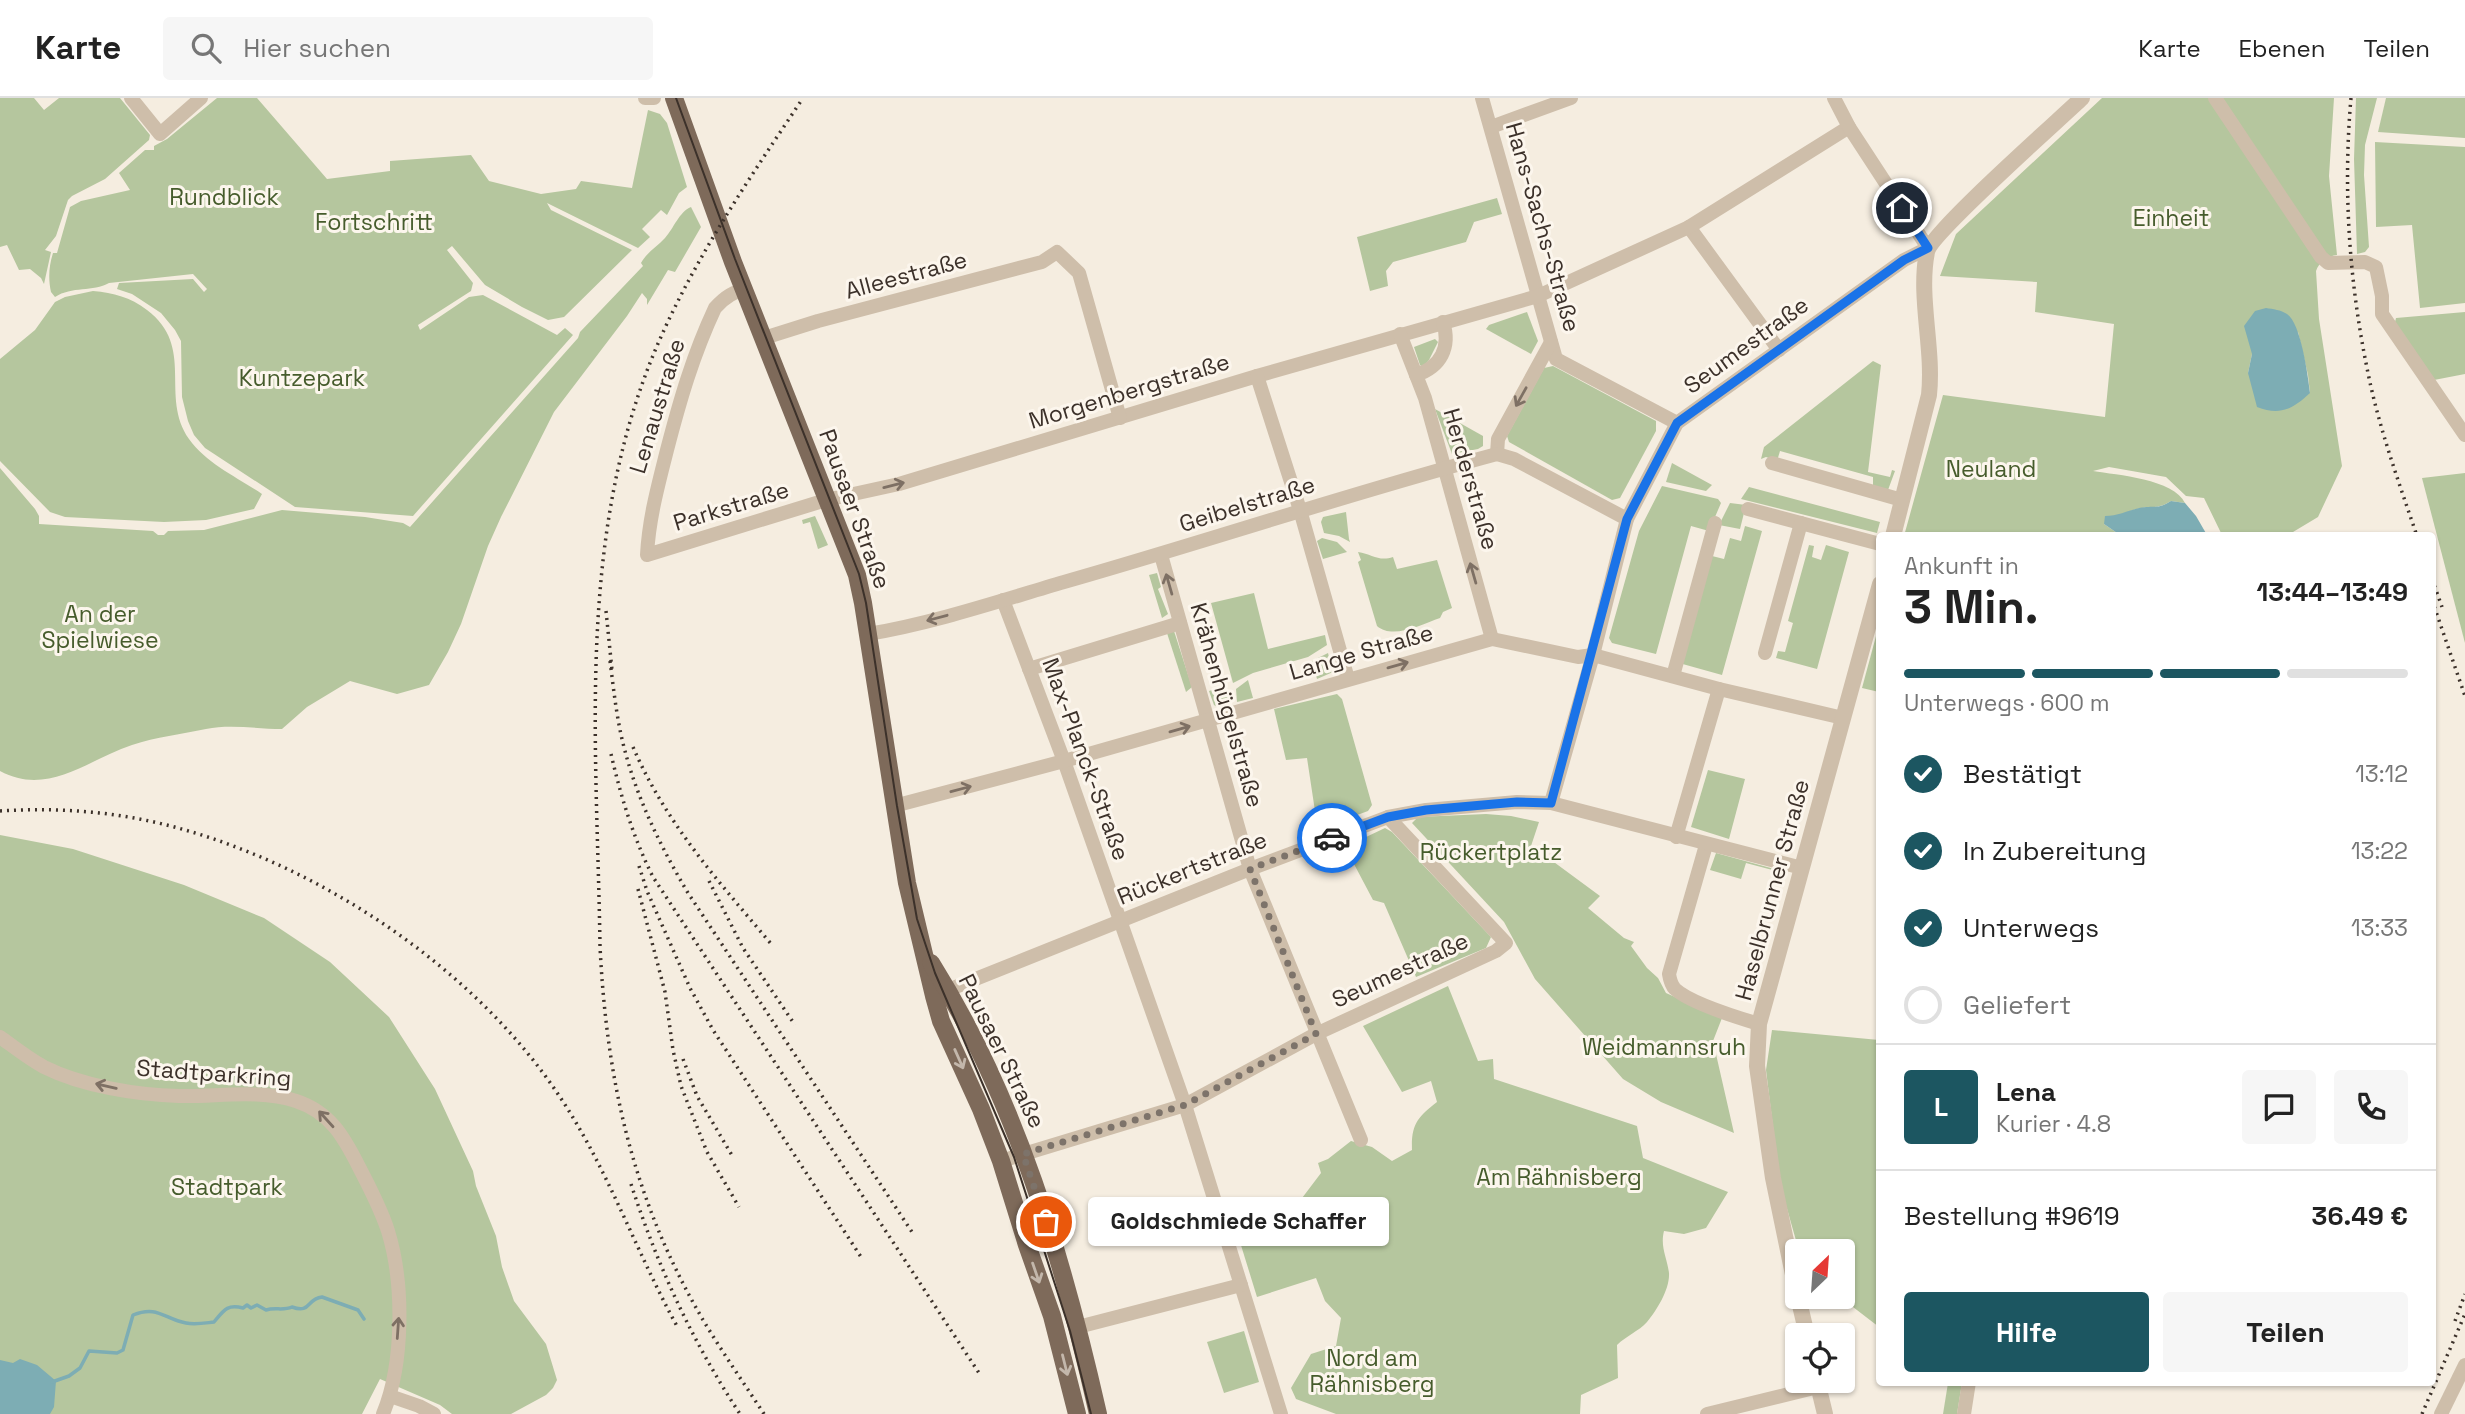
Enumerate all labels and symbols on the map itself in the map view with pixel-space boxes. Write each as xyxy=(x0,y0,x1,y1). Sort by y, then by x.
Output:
street label: Hans-Sachs-Straße xyxy=(1499,119,1587,335)
pin xyxy=(1872,178,1932,238)
park label: Rundblick xyxy=(169,182,279,212)
park label: Einheit xyxy=(2133,203,2209,233)
park label: Fortschritt xyxy=(315,207,433,237)
street label: Alleestraße xyxy=(842,244,970,306)
street label: Seumestraße xyxy=(1678,290,1814,400)
street label: Lenaustraße xyxy=(622,335,692,477)
street label: Morgenbergstraße xyxy=(1025,346,1233,436)
park label: Kuntzepark xyxy=(239,363,365,393)
one-way arrow xyxy=(1514,387,1528,407)
street label: Herderstraße xyxy=(1436,405,1506,553)
street label: Pausaer Straße xyxy=(812,425,898,593)
park label: Neuland xyxy=(1946,454,2036,484)
street label: Geibelstraße xyxy=(1175,469,1319,539)
street label: Parkstraße xyxy=(669,474,793,538)
one-way arrow xyxy=(882,478,905,491)
one-way arrow xyxy=(1466,562,1479,584)
one-way arrow xyxy=(1162,573,1175,595)
park label: An der Spielwiese xyxy=(41,599,159,655)
street label: Krähenhügelstraße xyxy=(1183,599,1271,811)
one-way arrow xyxy=(926,612,949,625)
street label: Lange Straße xyxy=(1286,617,1436,687)
street label: Max-Planck-Straße xyxy=(1035,654,1137,864)
one-way arrow xyxy=(1387,658,1409,671)
one-way arrow xyxy=(1169,721,1191,734)
street label: Haselbrunner Straße xyxy=(1728,776,1816,1004)
one-way arrow xyxy=(949,782,971,795)
courier xyxy=(1297,803,1367,873)
street label: Rückertstraße xyxy=(1113,824,1271,912)
park label: Rückertplatz xyxy=(1420,837,1562,867)
street label: Seumestraße xyxy=(1327,925,1473,1015)
street label: Pausaer Straße xyxy=(952,969,1052,1133)
park label: Weidmannsruh xyxy=(1582,1032,1746,1062)
one-way arrow xyxy=(953,1048,966,1069)
street label: Stadtparkring xyxy=(136,1053,292,1093)
one-way arrow xyxy=(95,1079,118,1092)
one-way arrow xyxy=(318,1111,335,1128)
park label: Am Rähnisberg xyxy=(1476,1162,1642,1192)
park label: Stadtpark xyxy=(171,1172,283,1202)
pin xyxy=(1016,1192,1076,1252)
callout: Goldschmiede Schaffer xyxy=(1088,1198,1389,1246)
north arrow xyxy=(1785,1239,1855,1309)
one-way arrow xyxy=(1031,1261,1043,1283)
one-way arrow xyxy=(392,1318,405,1340)
park label: Nord am Rähnisberg xyxy=(1309,1343,1435,1399)
one-way arrow xyxy=(1059,1353,1073,1376)

